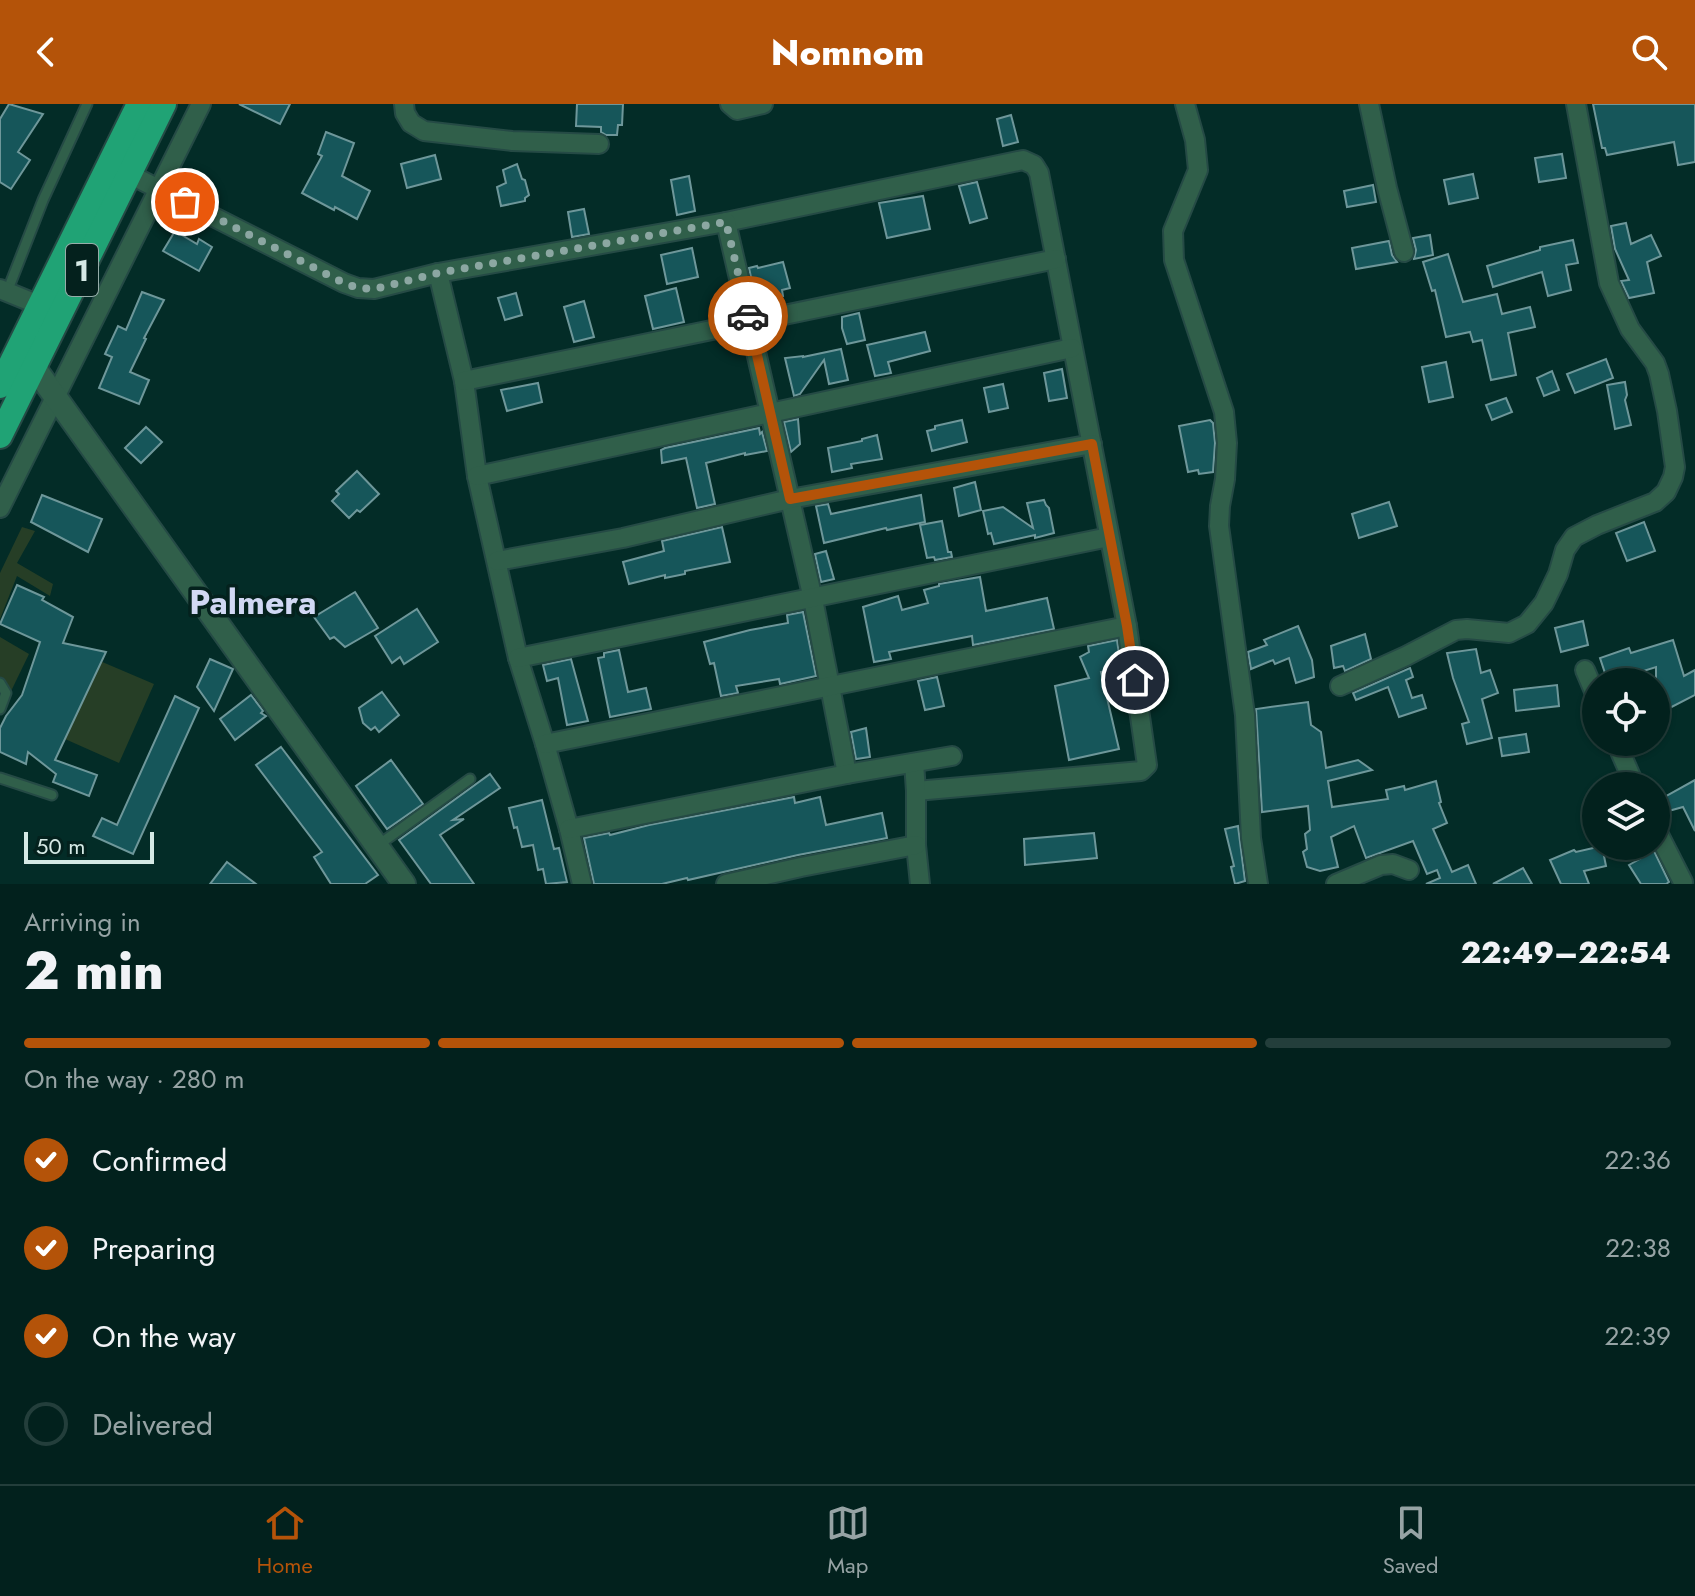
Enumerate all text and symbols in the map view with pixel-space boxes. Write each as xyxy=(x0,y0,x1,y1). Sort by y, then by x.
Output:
text: Nomnom xyxy=(771,26,924,78)
icon: back xyxy=(24,30,68,74)
icon: search xyxy=(1627,30,1671,74)
pin xyxy=(151,168,219,236)
icon: bag xyxy=(163,180,207,224)
road number: 1 xyxy=(66,244,98,296)
courier xyxy=(708,276,788,356)
icon: car xyxy=(726,294,770,338)
district label: Palmera xyxy=(189,578,317,627)
pin xyxy=(1101,646,1169,714)
icon: home xyxy=(1113,658,1157,702)
map controls xyxy=(1582,668,1670,860)
button: locate xyxy=(1582,668,1670,756)
button: layers xyxy=(1582,772,1670,860)
scale bar xyxy=(24,828,154,864)
text: 50 m xyxy=(36,830,85,862)
text: Arriving in xyxy=(24,903,141,941)
text: 22:49–22:54 xyxy=(1461,931,1671,974)
text: 2 min xyxy=(24,933,164,1009)
text: On the way · 280 m xyxy=(24,1060,245,1098)
icon: check xyxy=(24,1138,68,1182)
text: Confirmed xyxy=(92,1139,227,1182)
text: 22:36 xyxy=(1604,1141,1671,1179)
icon: check xyxy=(24,1226,68,1270)
text: Preparing xyxy=(92,1227,216,1270)
text: 22:38 xyxy=(1605,1229,1671,1267)
icon: check xyxy=(24,1314,68,1358)
text: On the way xyxy=(92,1315,236,1358)
text: 22:39 xyxy=(1604,1317,1671,1355)
text: Delivered xyxy=(92,1403,213,1446)
tab: Home xyxy=(257,1501,313,1581)
tab: Map xyxy=(826,1501,870,1581)
tab: Saved xyxy=(1383,1501,1438,1581)

